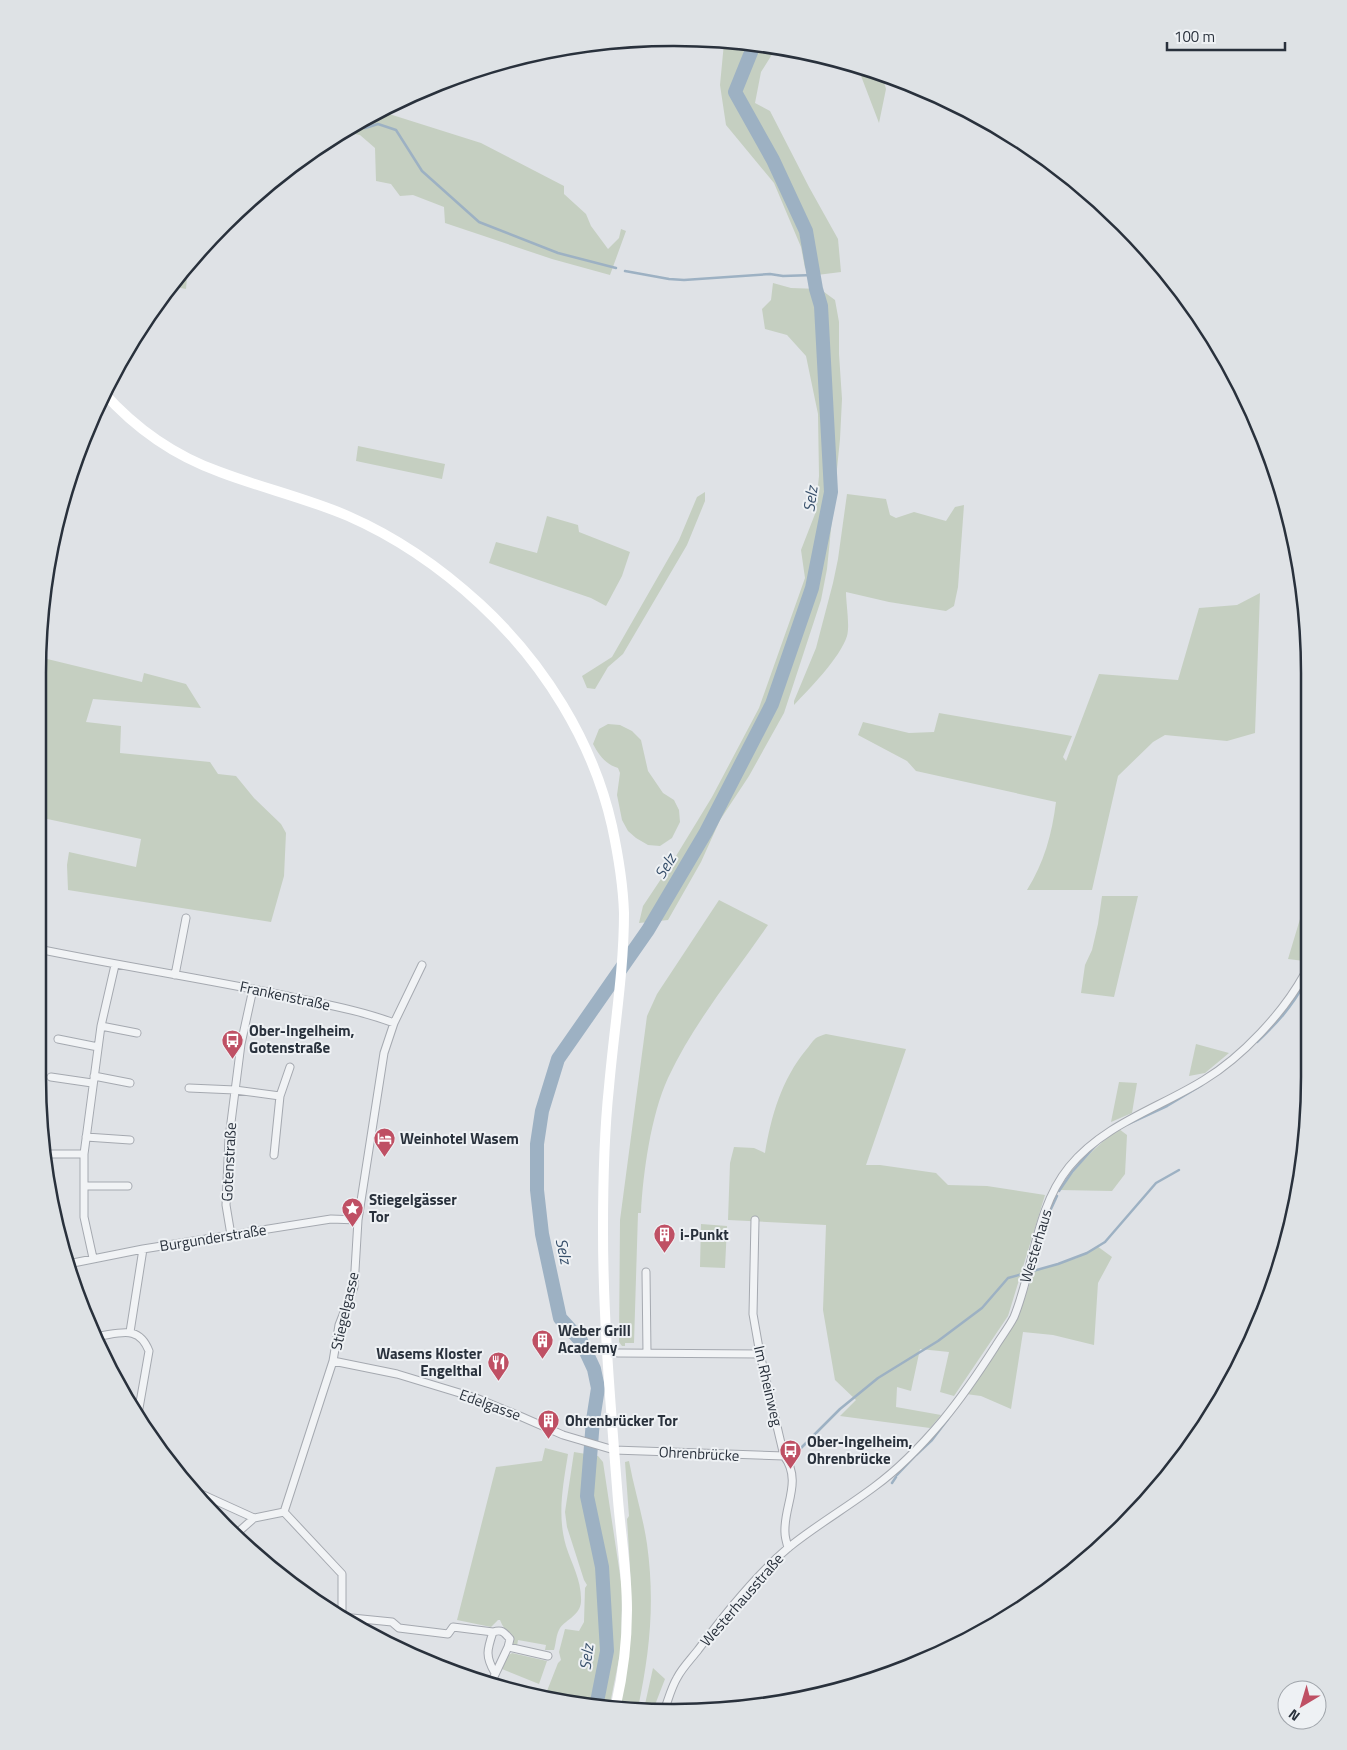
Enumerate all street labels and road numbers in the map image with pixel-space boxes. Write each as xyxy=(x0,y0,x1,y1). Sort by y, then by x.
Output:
street label: Frankenstraße xyxy=(238,975,333,1016)
street label: Gotenstraße xyxy=(215,1122,242,1202)
street label: Westerhaus xyxy=(1013,1206,1058,1286)
street label: Burgunderstraße xyxy=(158,1218,268,1257)
street label: Stiegelgasse xyxy=(324,1270,365,1352)
street label: Im Rheinweg xyxy=(748,1343,789,1429)
street label: Edelgasse xyxy=(456,1383,524,1426)
street label: Ohrenbrücke xyxy=(658,1440,740,1467)
street label: Westerhausstraße xyxy=(694,1548,789,1651)

